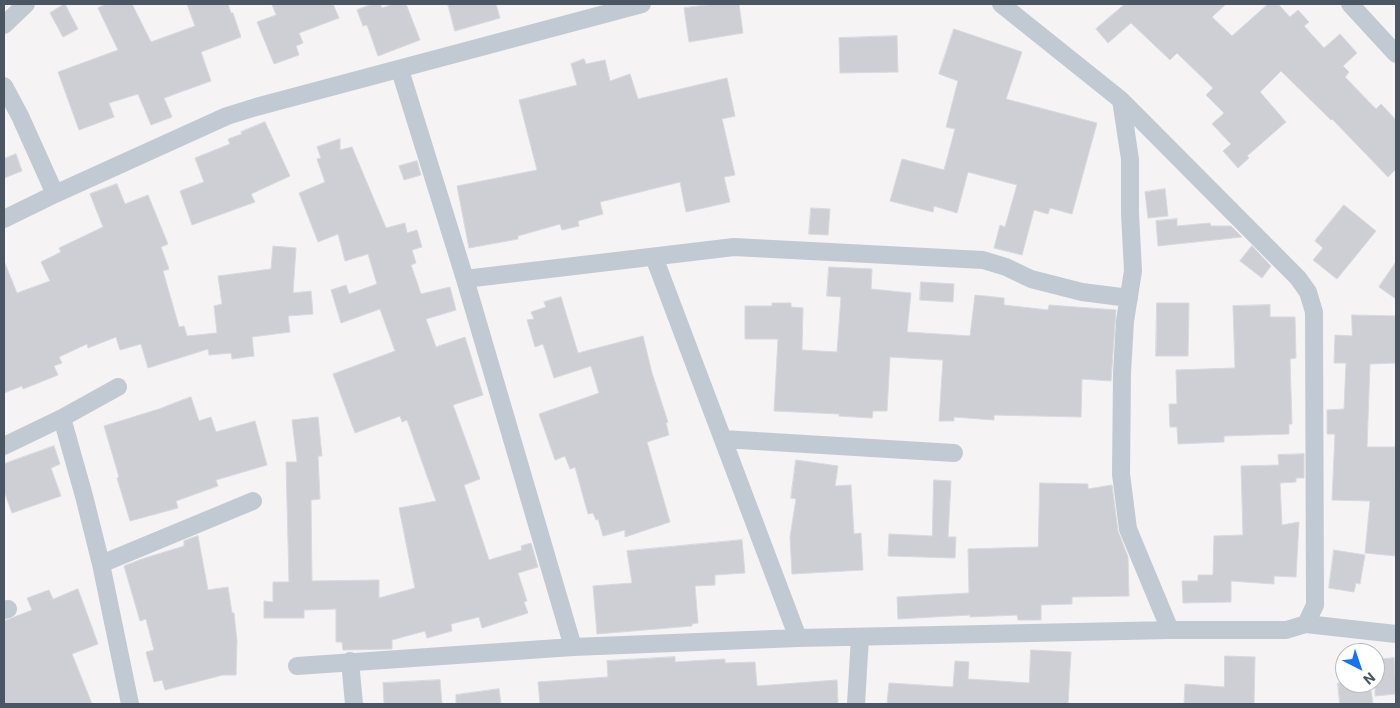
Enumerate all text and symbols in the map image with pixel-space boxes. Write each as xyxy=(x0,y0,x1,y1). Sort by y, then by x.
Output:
north arrow xyxy=(1335,643,1385,693)
text: N xyxy=(1360,669,1378,688)

